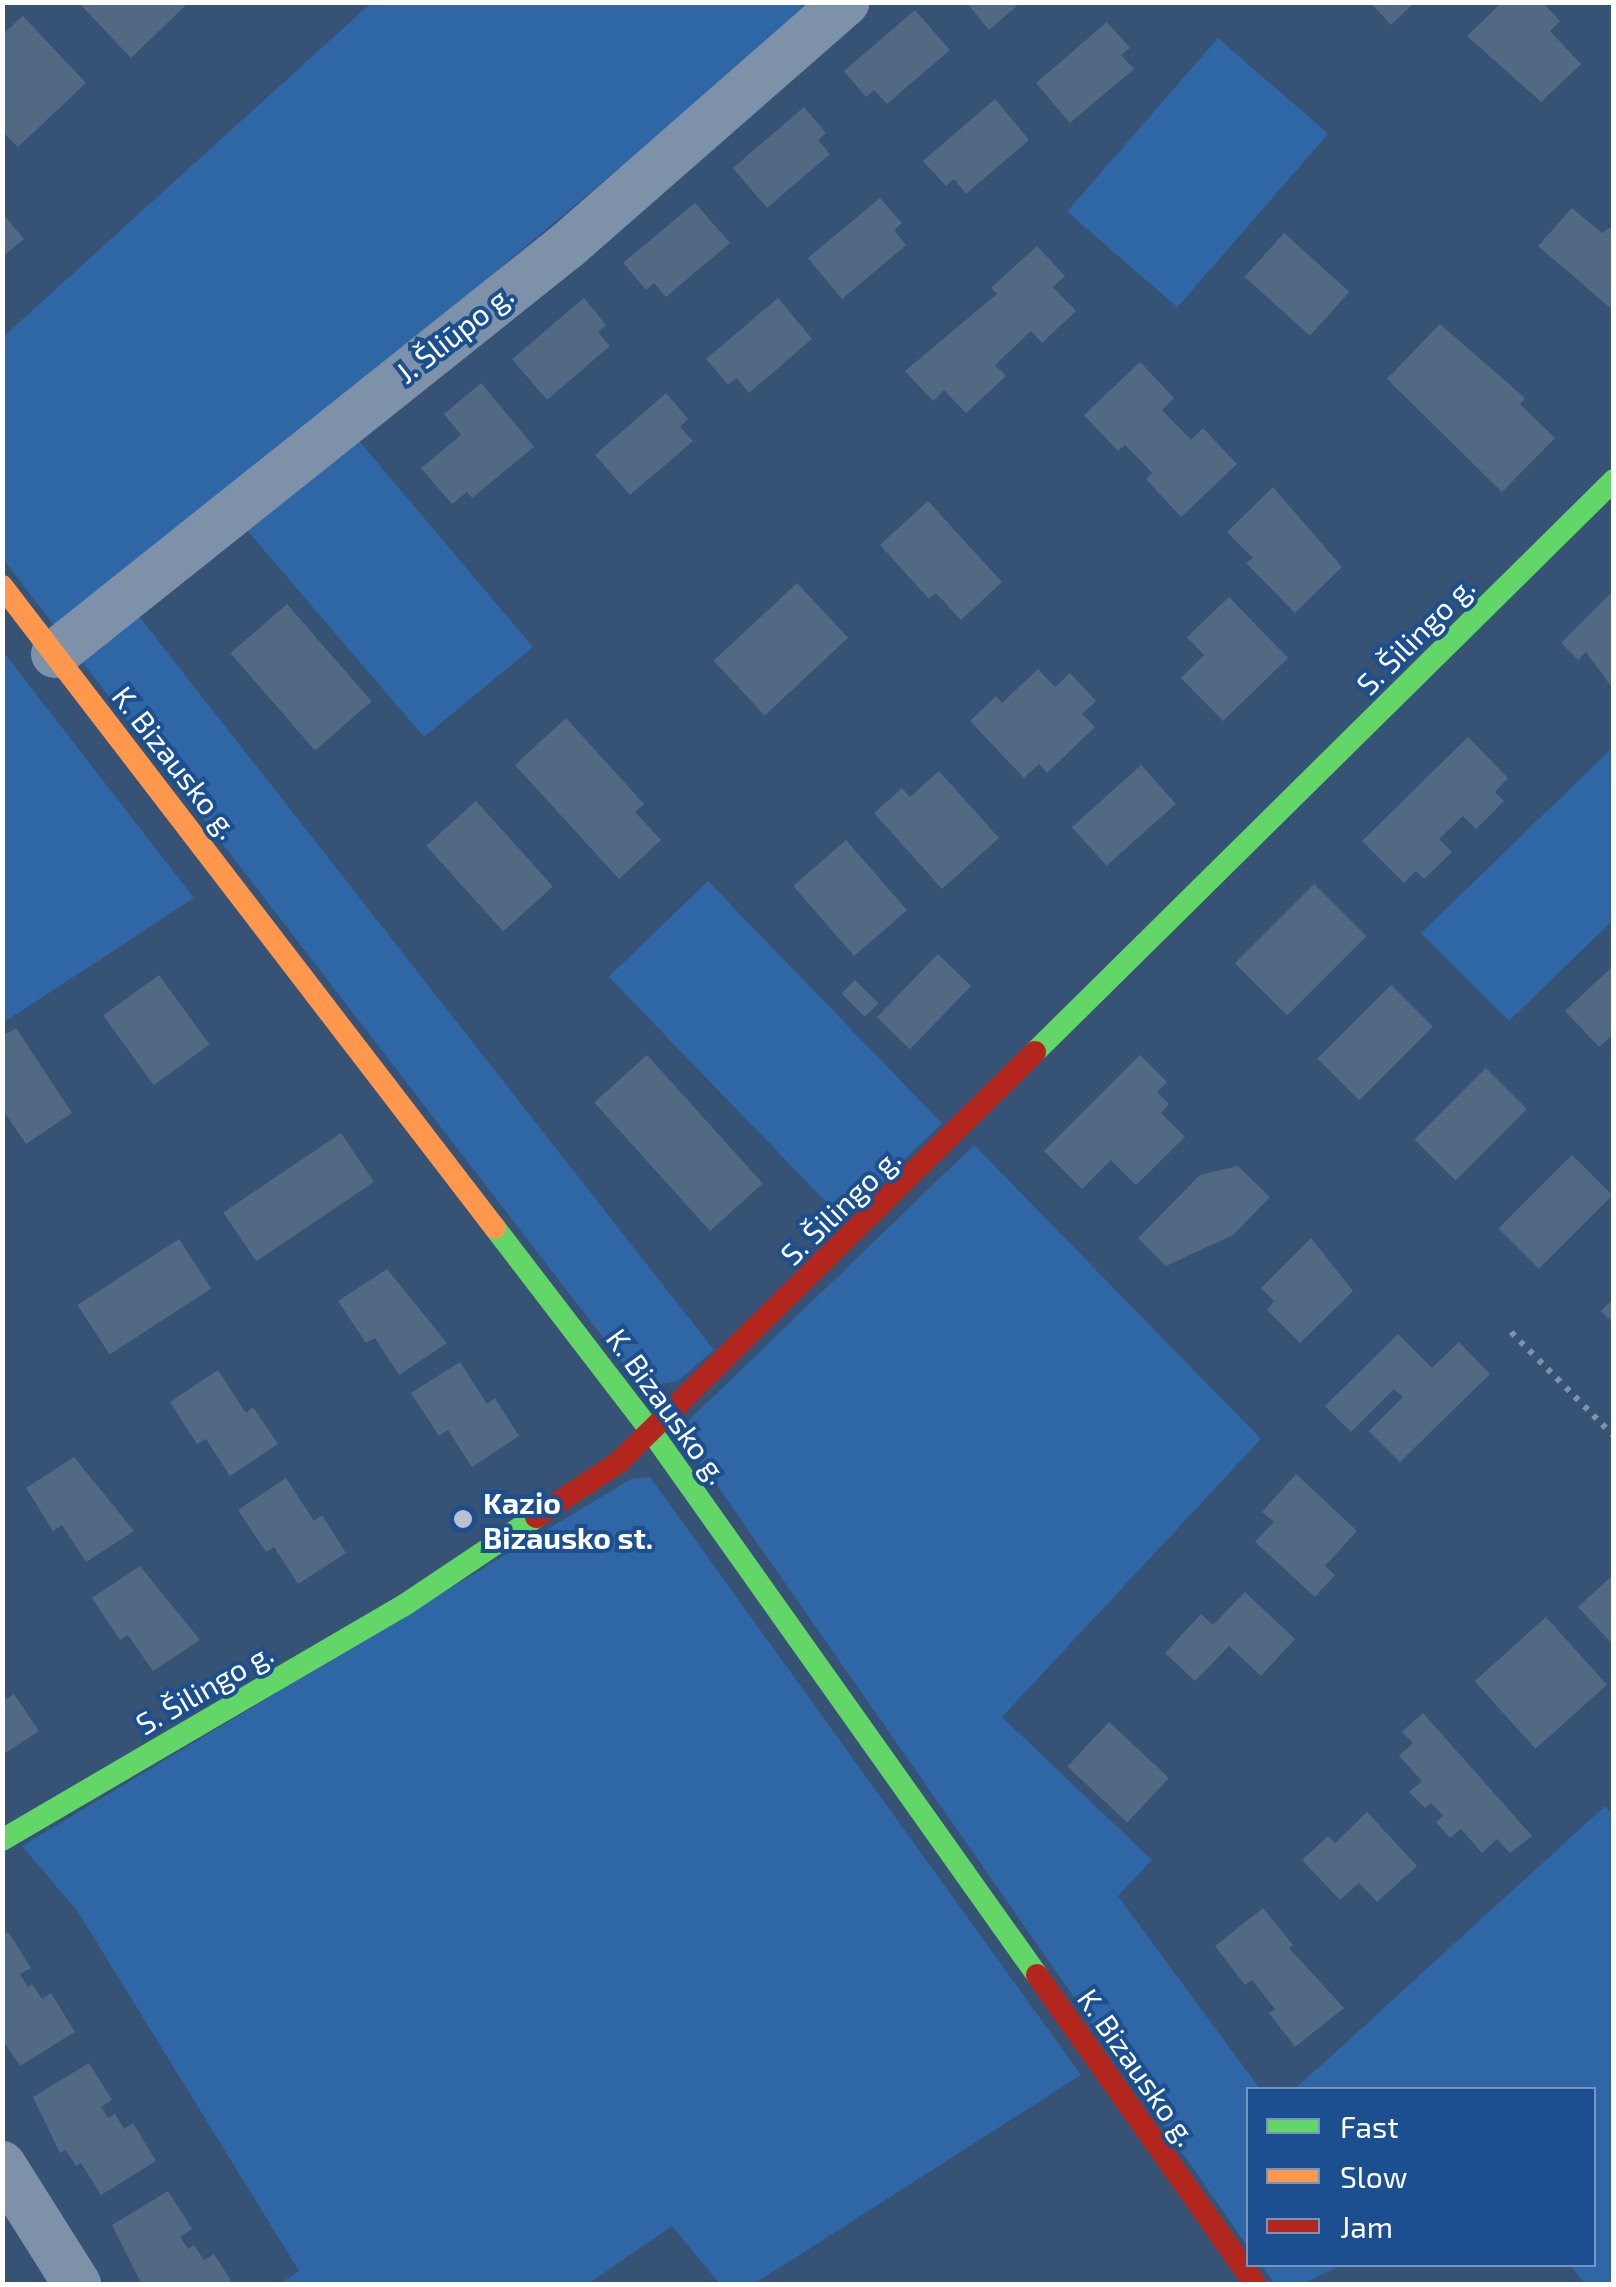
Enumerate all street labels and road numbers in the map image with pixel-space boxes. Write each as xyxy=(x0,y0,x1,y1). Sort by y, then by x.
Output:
street label: J. Šliūpo g. xyxy=(388,276,520,390)
street label: S. Šilingo g. xyxy=(1348,568,1482,702)
street label: K. Bizausko g. xyxy=(105,679,247,845)
street label: S. Šilingo g. xyxy=(773,1140,907,1272)
street label: K. Bizausko g. xyxy=(599,1321,737,1491)
street label: S. Šilingo g. xyxy=(129,1634,279,1742)
street label: K. Bizausko g. xyxy=(1071,1981,1205,2153)

